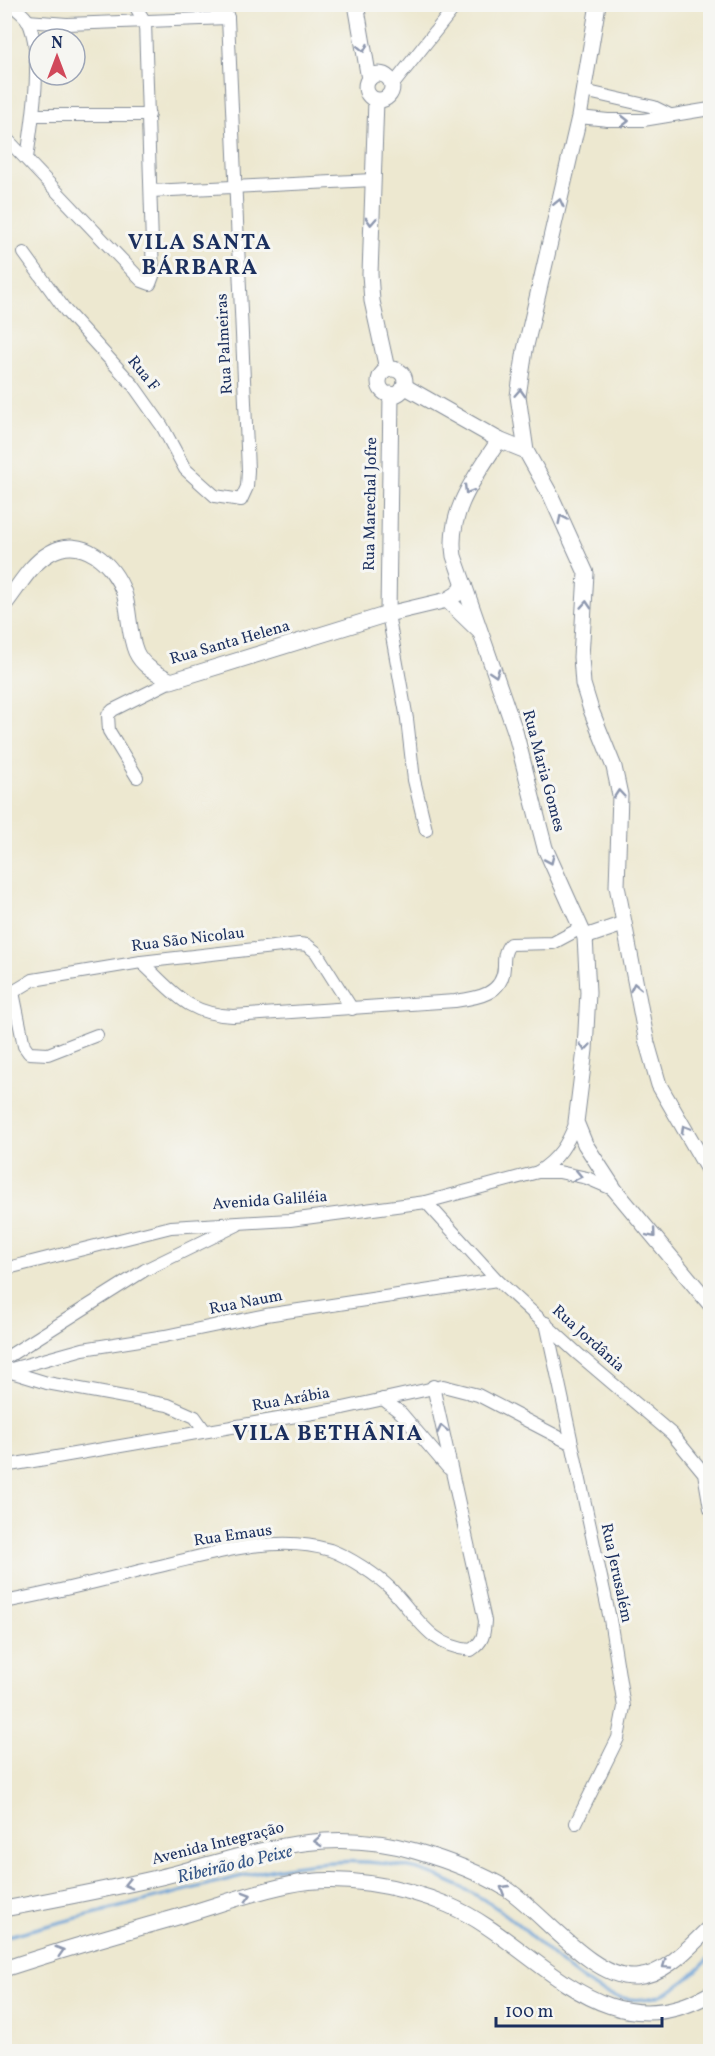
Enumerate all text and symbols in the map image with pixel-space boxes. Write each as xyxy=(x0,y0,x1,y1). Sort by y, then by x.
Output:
north arrow xyxy=(27,27,87,87)
text: N xyxy=(51,33,63,55)
one-way arrow xyxy=(355,43,368,53)
one-way arrow xyxy=(620,115,629,127)
one-way arrow xyxy=(552,198,565,208)
one-way arrow xyxy=(365,217,378,226)
district label: VILA SANTA BÁRBARA xyxy=(128,228,272,284)
street label: Rua Palmeiras xyxy=(211,293,239,395)
street label: Rua F xyxy=(122,351,164,397)
one-way arrow xyxy=(513,389,526,398)
street label: Rua Marechal Jofre xyxy=(359,437,383,571)
one-way arrow xyxy=(464,484,475,494)
one-way arrow xyxy=(558,515,570,526)
one-way arrow xyxy=(579,601,592,610)
street label: Rua Santa Helena xyxy=(167,615,293,671)
one-way arrow xyxy=(488,667,501,678)
street label: Rua Maria Gomes xyxy=(516,708,570,835)
one-way arrow xyxy=(612,789,625,798)
one-way arrow xyxy=(543,854,555,865)
street label: Rua São Nicolau xyxy=(130,922,246,958)
one-way arrow xyxy=(629,982,642,992)
one-way arrow xyxy=(579,1043,592,1052)
one-way arrow xyxy=(680,1125,692,1135)
one-way arrow xyxy=(572,1168,582,1181)
street label: Avenida Galiléia xyxy=(212,1186,328,1216)
one-way arrow xyxy=(645,1227,656,1238)
street label: Rua Naum xyxy=(207,1285,285,1321)
street label: Rua Jordânia xyxy=(547,1300,629,1378)
street label: Rua Arábia xyxy=(250,1382,332,1418)
district label: VILA BETHÂNIA xyxy=(232,1419,424,1450)
one-way arrow xyxy=(436,1424,449,1434)
street label: Rua Emaus xyxy=(192,1520,274,1552)
street label: Rua Jerusalém xyxy=(595,1521,637,1625)
street label: Avenida Integração xyxy=(150,1817,286,1871)
one-way arrow xyxy=(313,1835,322,1848)
water label: Ribeirão do Peixe xyxy=(175,1839,296,1890)
one-way arrow xyxy=(123,1876,133,1889)
one-way arrow xyxy=(499,1885,510,1896)
one-way arrow xyxy=(242,1891,252,1903)
one-way arrow xyxy=(54,1946,65,1959)
one-way arrow xyxy=(662,1958,673,1969)
scale bar xyxy=(496,1990,662,2028)
text: 100 m xyxy=(505,2000,554,2025)

